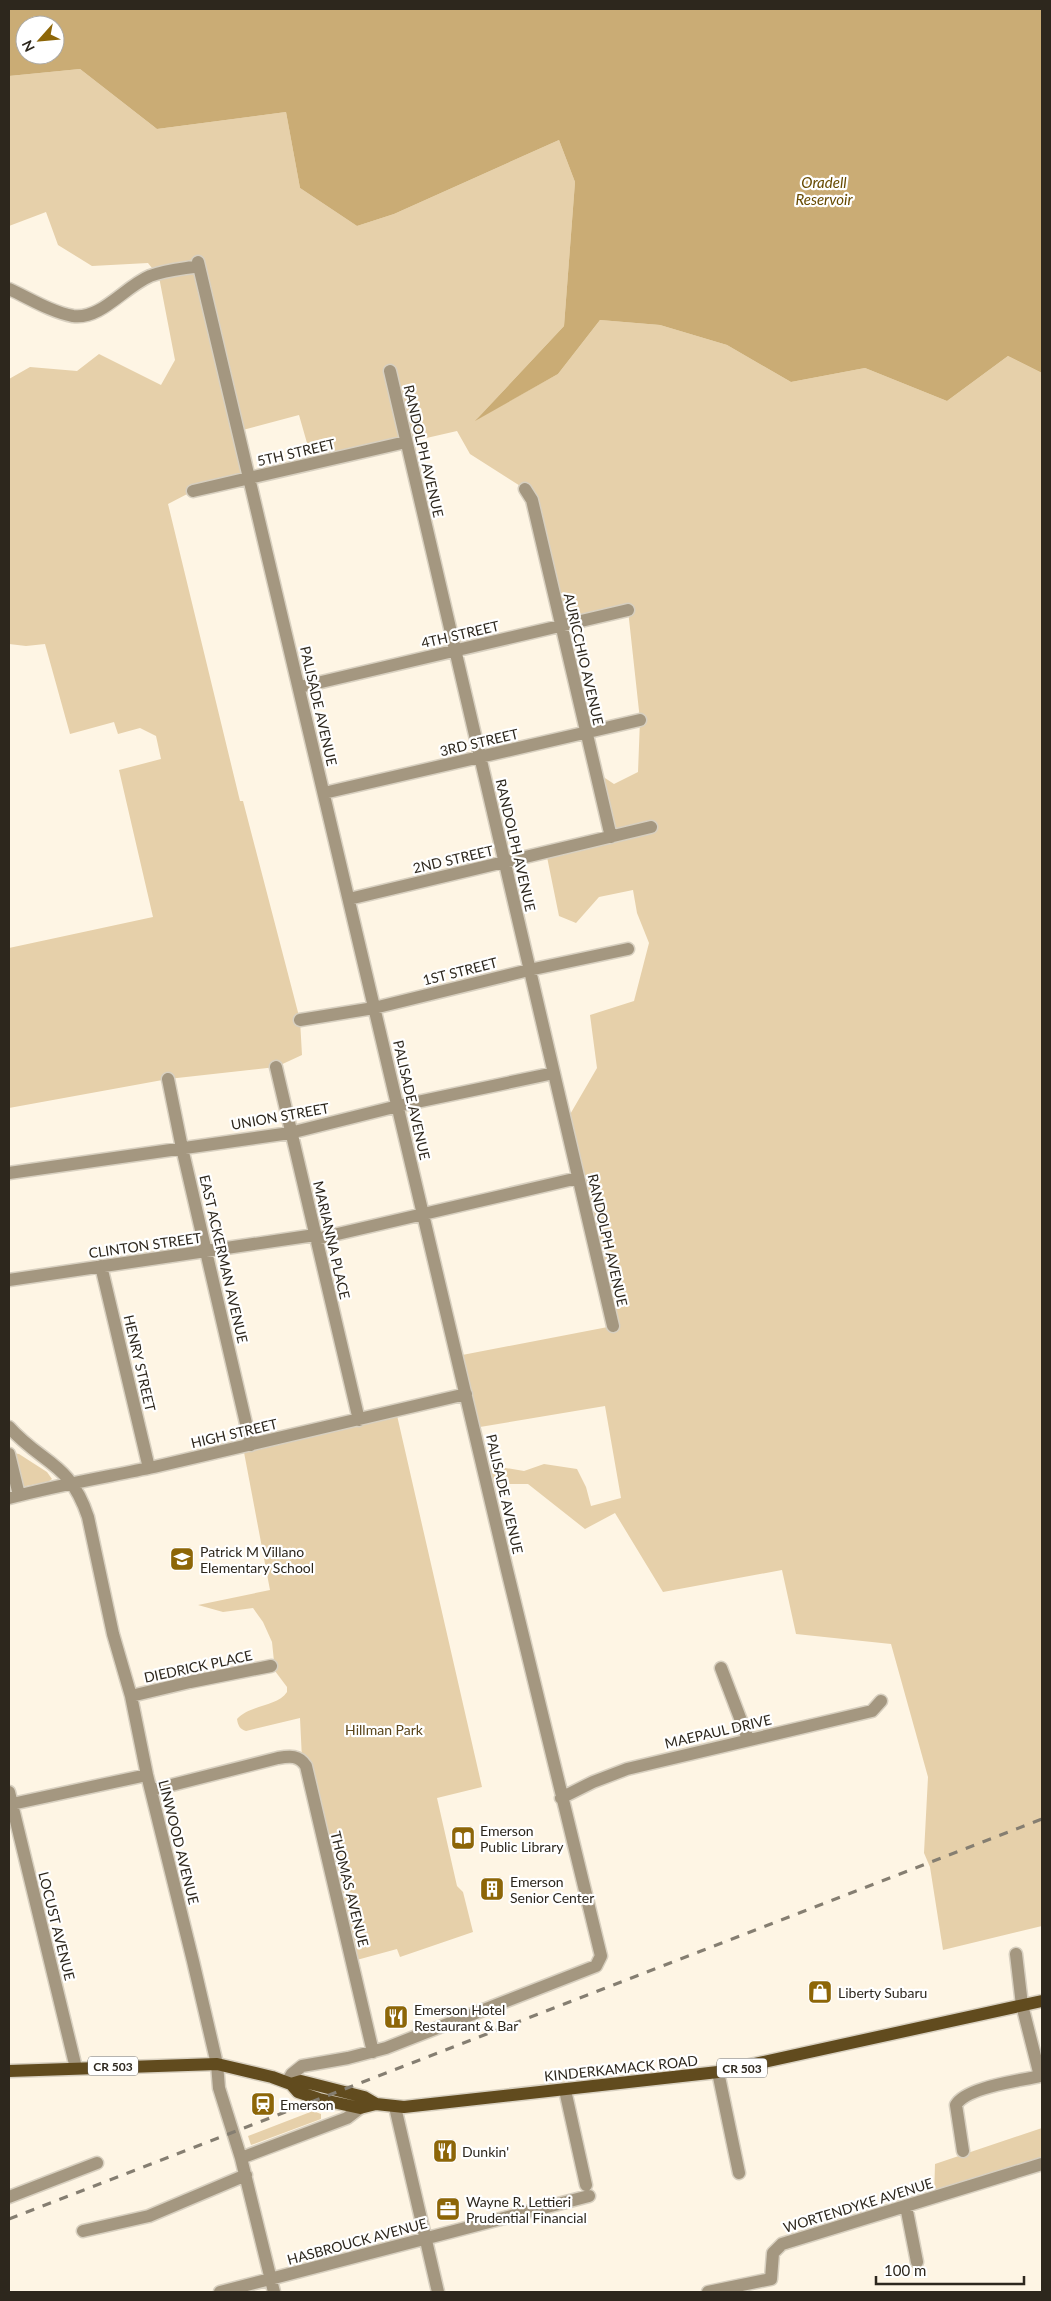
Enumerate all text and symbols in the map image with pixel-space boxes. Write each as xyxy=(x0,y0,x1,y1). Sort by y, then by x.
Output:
north arrow xyxy=(15,15,65,65)
text: N xyxy=(18,37,38,55)
water label: Oradell Reservoir xyxy=(795,173,853,208)
street label: RANDOLPH AVENUE xyxy=(400,383,448,519)
street label: 5TH STREET xyxy=(255,435,337,469)
street label: AURICCHIO AVENUE xyxy=(561,591,607,727)
street label: 4TH STREET xyxy=(419,617,501,651)
street label: PALISADE AVENUE xyxy=(297,644,341,768)
street label: 3RD STREET xyxy=(438,725,521,759)
street label: RANDOLPH AVENUE xyxy=(492,777,540,913)
street label: 2ND STREET xyxy=(411,841,496,877)
street label: 1ST STREET xyxy=(421,953,500,988)
street label: PALISADE AVENUE xyxy=(390,1038,434,1162)
street label: UNION STREET xyxy=(230,1099,331,1133)
street label: RANDOLPH AVENUE xyxy=(584,1172,632,1308)
street label: EAST ACKERMAN AVENUE xyxy=(196,1173,252,1345)
street label: MARIANNA PLACE xyxy=(310,1179,354,1301)
street label: CLINTON STREET xyxy=(88,1229,203,1261)
street label: HENRY STREET xyxy=(121,1313,160,1414)
street label: HIGH STREET xyxy=(189,1415,280,1451)
street label: PALISADE AVENUE xyxy=(483,1432,527,1556)
place label: Patrick M Villano Elementary School xyxy=(200,1543,314,1576)
school or university icon: Patrick M Villano Elementary School xyxy=(169,1546,195,1572)
street label: DIEDRICK PLACE xyxy=(142,1646,254,1686)
street label: MAEPAUL DRIVE xyxy=(663,1710,773,1752)
park label: Hillman Park xyxy=(345,1721,424,1738)
street label: LINWOOD AVENUE xyxy=(155,1778,203,1906)
place label: Emerson Public Library xyxy=(480,1822,564,1855)
library icon: Emerson Public Library xyxy=(450,1825,476,1851)
street label: THOMAS AVENUE xyxy=(327,1829,373,1949)
street label: LOCUST AVENUE xyxy=(35,1870,79,1982)
place label: Emerson Senior Center xyxy=(510,1873,594,1906)
building icon: Emerson Senior Center xyxy=(479,1876,505,1902)
shop icon: Liberty Subaru xyxy=(807,1979,833,2005)
place label: Liberty Subaru xyxy=(838,1984,927,2001)
place label: Emerson Hotel Restaurant & Bar xyxy=(414,2001,518,2034)
restaurant icon: Emerson Hotel Restaurant & Bar xyxy=(383,2004,409,2030)
street label: KINDERKAMACK ROAD xyxy=(543,2051,699,2085)
road number: CR 503 xyxy=(88,2056,138,2076)
road number: CR 503 xyxy=(717,2058,767,2078)
station icon: Emerson xyxy=(250,2091,276,2117)
place label: Emerson xyxy=(280,2096,334,2113)
restaurant icon: Dunkin' xyxy=(432,2138,458,2164)
place label: Dunkin' xyxy=(462,2143,509,2160)
street label: WORTENDYKE AVENUE xyxy=(781,2174,935,2236)
place label: Wayne R. Lettieri Prudential Financial xyxy=(466,2193,587,2226)
office icon: Wayne R. Lettieri Prudential Financial xyxy=(435,2196,461,2222)
street label: HASBROUCK AVENUE xyxy=(285,2214,429,2268)
scale bar xyxy=(876,2254,1024,2286)
text: 100 m xyxy=(884,2261,926,2279)

